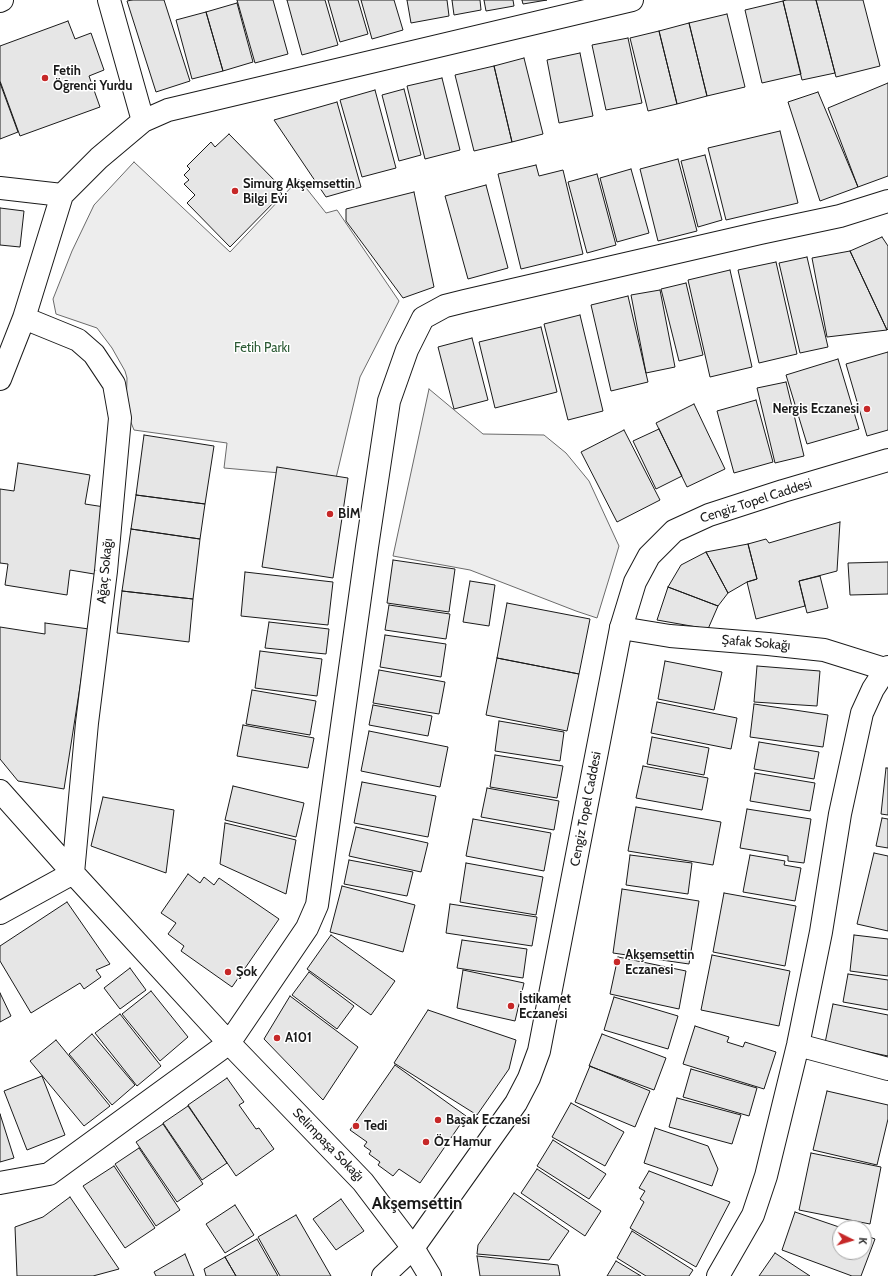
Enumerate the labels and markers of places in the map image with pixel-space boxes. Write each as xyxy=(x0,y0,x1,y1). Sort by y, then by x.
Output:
place label: Fetih Öğrenci Yurdu xyxy=(53,63,132,94)
marker: Fetih Öğrenci Yurdu xyxy=(40,73,50,83)
place label: Simurg Akşemsettin Bilgi Evi xyxy=(243,176,355,207)
marker: Simurg Akşemsettin Bilgi Evi xyxy=(230,186,240,196)
place label: Nergis Eczanesi xyxy=(772,401,859,417)
marker: Nergis Eczanesi xyxy=(862,404,872,414)
place label: BİM xyxy=(338,506,361,522)
marker: BİM xyxy=(325,509,335,519)
place label: Akşemsettin Eczanesi xyxy=(625,947,694,978)
marker: Akşemsettin Eczanesi xyxy=(612,957,622,967)
place label: Şok xyxy=(236,964,257,980)
marker: Şok xyxy=(223,967,233,977)
place label: İstikamet Eczanesi xyxy=(519,991,571,1022)
marker: İstikamet Eczanesi xyxy=(506,1001,516,1011)
place label: A101 xyxy=(285,1030,312,1046)
marker: A101 xyxy=(272,1033,282,1043)
place label: Başak Eczanesi xyxy=(446,1112,530,1128)
marker: Başak Eczanesi xyxy=(433,1115,443,1125)
place label: Tedi xyxy=(364,1118,387,1134)
marker: Tedi xyxy=(351,1121,361,1131)
place label: Öz Hamur xyxy=(434,1134,491,1150)
marker: Öz Hamur xyxy=(421,1137,431,1147)

